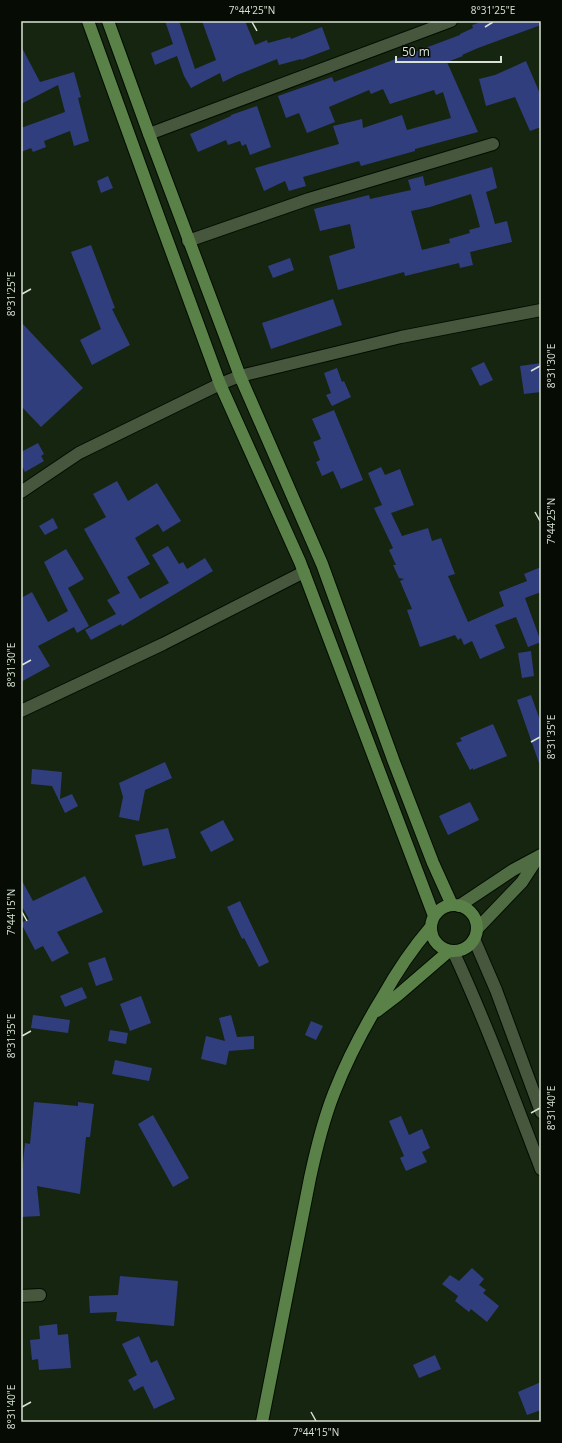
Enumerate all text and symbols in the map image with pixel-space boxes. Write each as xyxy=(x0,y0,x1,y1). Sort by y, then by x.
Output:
text: 7°44'25"N xyxy=(229,3,275,17)
text: 8°31'25"E xyxy=(471,3,515,17)
scale bar xyxy=(396,38,501,64)
text: 50 m xyxy=(402,43,430,60)
text: 8°31'25"E xyxy=(4,272,18,316)
text: 8°31'30"E xyxy=(544,344,558,388)
text: 7°44'25"N xyxy=(544,498,558,544)
text: 8°31'30"E xyxy=(4,643,18,687)
text: 8°31'35"E xyxy=(544,715,558,759)
text: 7°44'15"N xyxy=(4,889,18,935)
text: 8°31'35"E xyxy=(4,1014,18,1058)
text: 8°31'40"E xyxy=(544,1086,558,1130)
text: 8°31'40"E xyxy=(4,1385,18,1429)
text: 7°44'15"N xyxy=(293,1425,339,1439)

